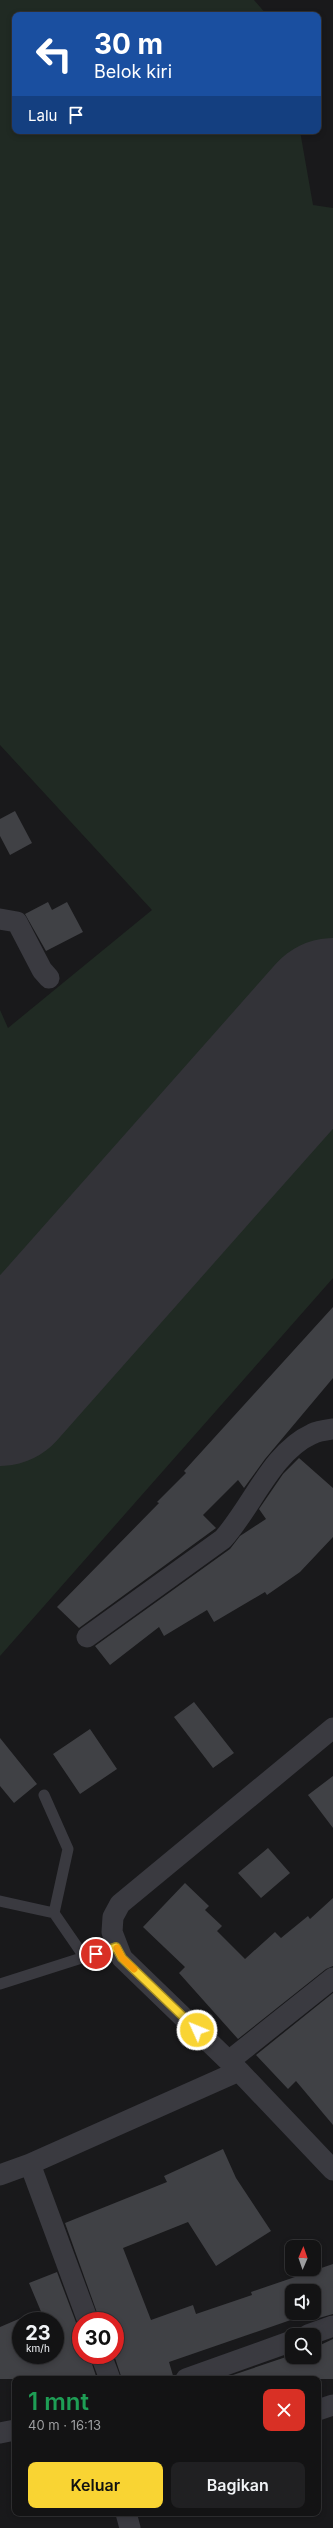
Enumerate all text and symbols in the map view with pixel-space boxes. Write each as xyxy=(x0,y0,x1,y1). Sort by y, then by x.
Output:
text: 30 m xyxy=(94,27,163,61)
icon: left xyxy=(28,28,80,80)
text: Belok kiri xyxy=(94,61,172,82)
icon: arrive xyxy=(65,104,87,126)
text: Lalu xyxy=(28,106,57,125)
pin xyxy=(79,1937,113,1971)
icon: arrive xyxy=(85,1943,107,1965)
position arrow xyxy=(176,2009,218,2051)
north arrow xyxy=(285,2240,321,2276)
map controls xyxy=(285,2240,321,2364)
button: sound xyxy=(285,2284,321,2320)
speed limit sign: 30 xyxy=(72,2312,124,2364)
text: 23 xyxy=(25,2321,51,2345)
button: search xyxy=(285,2328,321,2364)
text: km/h xyxy=(26,2342,50,2354)
text: 1 mnt xyxy=(28,2387,89,2416)
button: close xyxy=(263,2389,305,2431)
text: 40 m · 16:13 xyxy=(28,2417,101,2433)
button: Keluar xyxy=(28,2462,163,2508)
button: Bagikan xyxy=(171,2462,305,2508)

